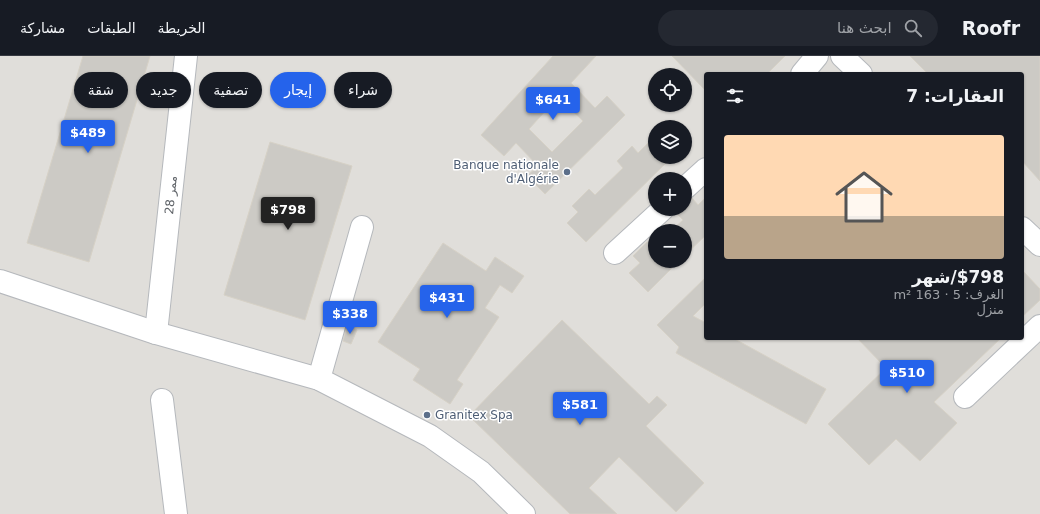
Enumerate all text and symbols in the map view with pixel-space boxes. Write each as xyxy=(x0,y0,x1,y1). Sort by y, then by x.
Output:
search box xyxy=(658,10,938,46)
icon: search xyxy=(902,17,924,39)
text: Roofr xyxy=(962,17,1020,39)
text: ابحث هنا xyxy=(837,19,892,37)
text: مشاركة xyxy=(20,20,65,36)
text: الطبقات xyxy=(87,20,136,36)
text: الخريطة xyxy=(158,20,205,36)
map controls xyxy=(648,68,692,268)
button: locate xyxy=(648,68,692,112)
chip: شقة xyxy=(74,72,128,108)
chip: جديد xyxy=(136,72,191,108)
chip: تصفية xyxy=(199,72,262,108)
chip: إيجار xyxy=(270,72,326,108)
chip: شراء xyxy=(334,72,392,108)
icon: filters xyxy=(724,85,746,107)
text: العقارات: 7 xyxy=(906,86,1004,106)
pin: $641 xyxy=(529,87,577,121)
text: $641 xyxy=(535,92,571,107)
pin: $489 xyxy=(64,120,112,154)
button: layers xyxy=(648,120,692,164)
text: $489 xyxy=(70,125,106,140)
place label: Banque nationale d'Algérie xyxy=(453,158,559,186)
icon: home xyxy=(828,161,900,233)
marker: Banque nationale d'Algérie xyxy=(562,167,572,177)
button: + xyxy=(648,172,692,216)
street label: ممر 28 xyxy=(162,175,181,215)
pin: $798 xyxy=(264,197,312,231)
text: $798 xyxy=(270,202,306,217)
button: − xyxy=(648,224,692,268)
text: $798/شهر xyxy=(912,267,1004,287)
pin: $431 xyxy=(423,285,471,319)
text: الغرف: 5 · 163 m² xyxy=(893,287,1004,302)
text: $431 xyxy=(429,290,465,305)
pin: $338 xyxy=(326,301,374,335)
text: منزل xyxy=(976,302,1004,317)
text: $338 xyxy=(332,306,368,321)
pin: $510 xyxy=(883,360,931,394)
text: $510 xyxy=(889,365,925,380)
pin: $581 xyxy=(556,392,604,426)
text: $581 xyxy=(562,397,598,412)
place label: Granitex Spa xyxy=(435,408,513,422)
marker: Granitex Spa xyxy=(422,410,432,420)

